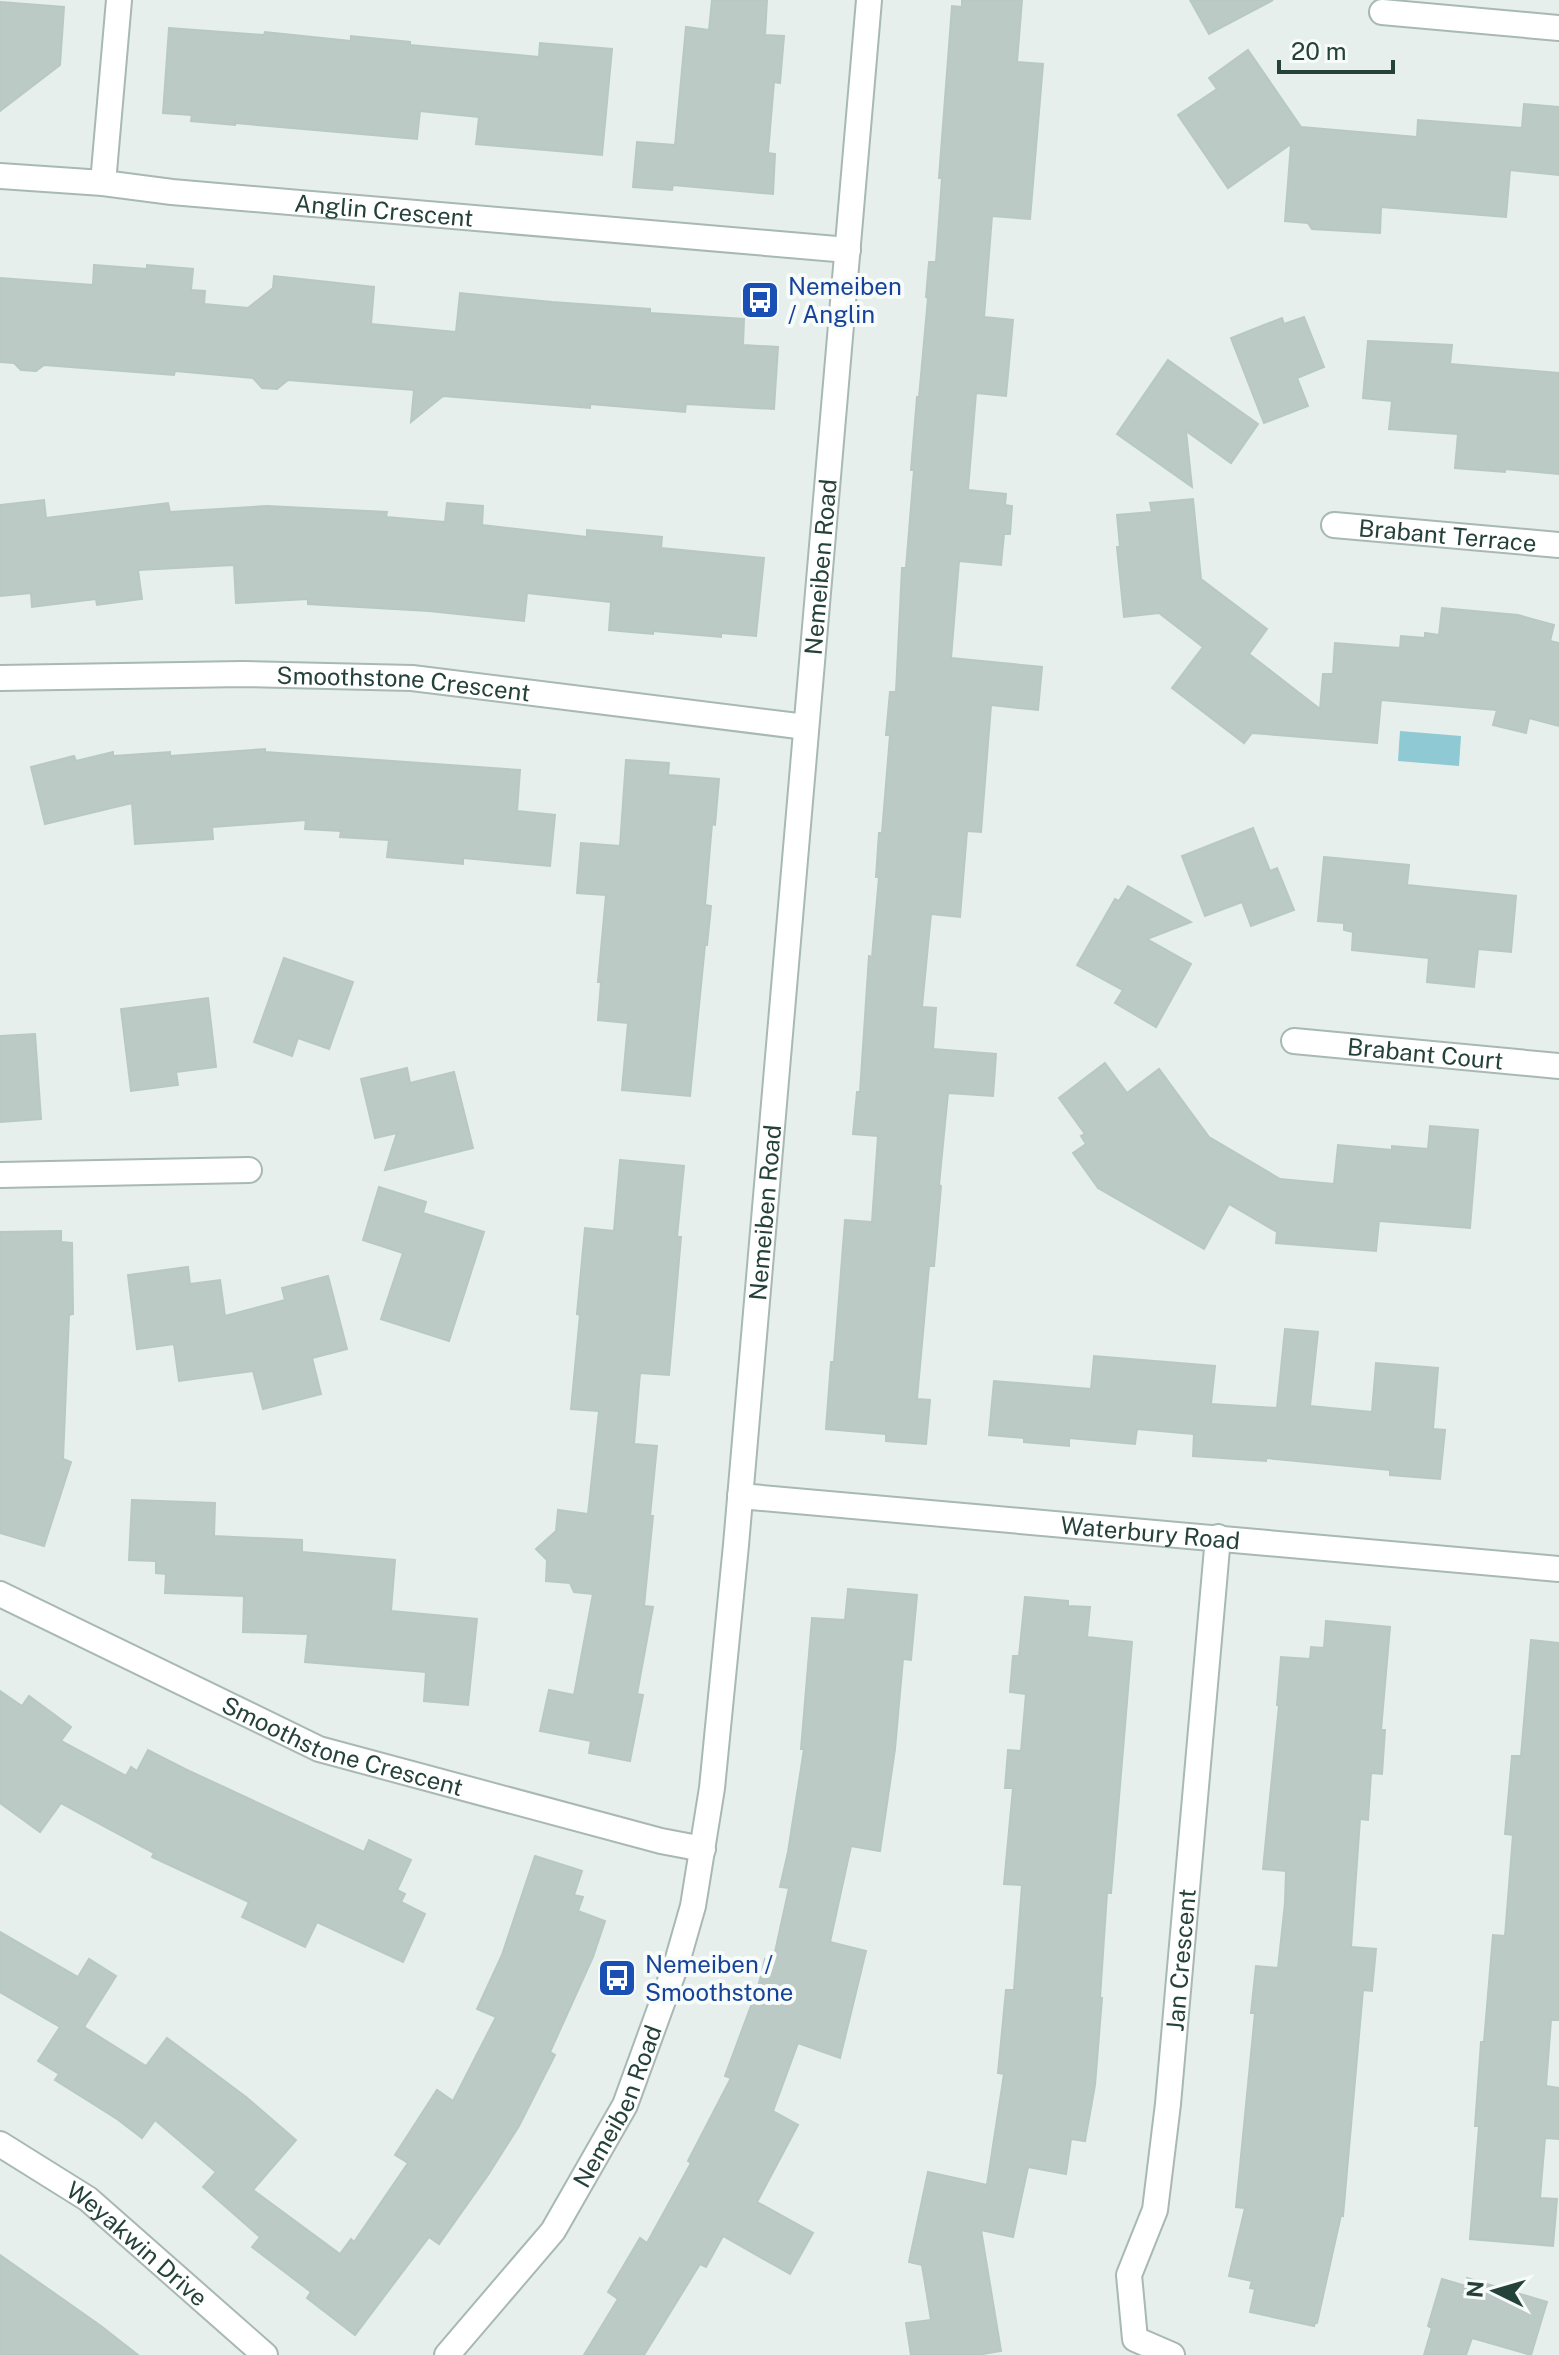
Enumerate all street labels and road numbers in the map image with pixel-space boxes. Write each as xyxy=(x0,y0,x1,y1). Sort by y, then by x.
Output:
street label: Anglin Crescent xyxy=(293,189,475,232)
street label: Nemeiben Road xyxy=(799,478,842,656)
street label: Brabant Terrace xyxy=(1357,513,1538,557)
street label: Smoothstone Crescent xyxy=(276,661,532,707)
street label: Brabant Court xyxy=(1346,1032,1505,1075)
street label: Nemeiben Road xyxy=(743,1123,786,1302)
street label: Waterbury Road xyxy=(1059,1511,1241,1555)
street label: Smoothstone Crescent xyxy=(217,1690,466,1801)
street label: Jan Crescent xyxy=(1160,1887,1201,2032)
street label: Nemeiben Road xyxy=(567,2021,667,2192)
street label: Weyakwin Drive xyxy=(62,2175,213,2312)

